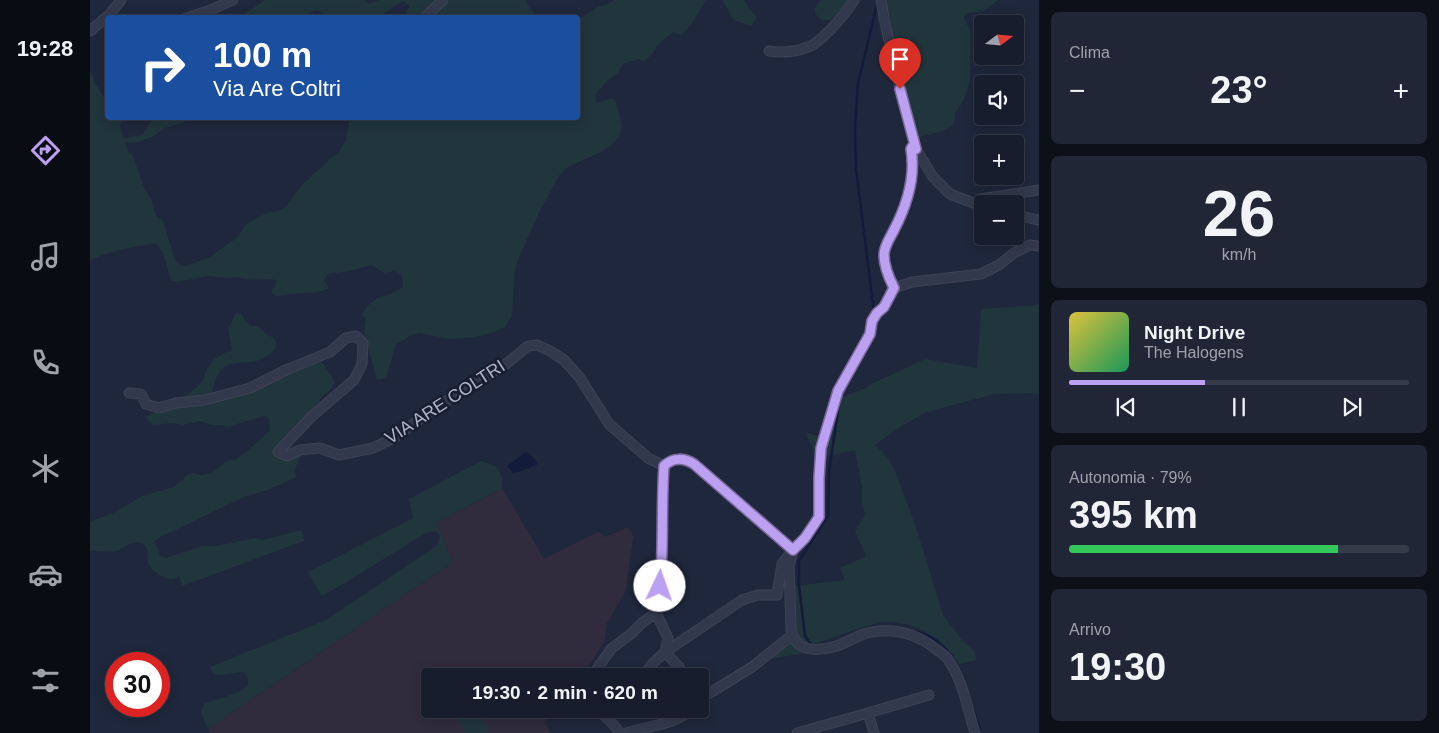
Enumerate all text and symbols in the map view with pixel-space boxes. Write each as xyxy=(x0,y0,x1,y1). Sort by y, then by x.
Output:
north arrow xyxy=(974,15,1024,65)
map controls xyxy=(974,15,1024,245)
icon: right xyxy=(130,35,195,100)
text: 100 m xyxy=(213,35,312,74)
text: 19:28 xyxy=(17,36,73,61)
pin xyxy=(879,38,921,89)
text: Clima xyxy=(1069,44,1110,61)
icon: arrive xyxy=(886,45,914,73)
text: 23° xyxy=(1210,69,1268,111)
button: sound xyxy=(974,75,1024,125)
text: − xyxy=(1069,75,1085,106)
text: + xyxy=(1393,75,1409,106)
text: Via Are Coltri xyxy=(213,76,341,101)
icon: directions xyxy=(28,133,63,168)
button: + xyxy=(974,135,1024,185)
text: 26 xyxy=(1203,177,1275,250)
button: − xyxy=(974,195,1024,245)
icon: music xyxy=(28,239,63,274)
text: km/h xyxy=(1222,246,1256,263)
text: Night Drive xyxy=(1144,322,1245,343)
text: The Halogens xyxy=(1144,344,1244,361)
icon: phone xyxy=(28,345,63,380)
street label: VIA ARE COLTRI xyxy=(381,356,509,448)
icon: previous xyxy=(1112,393,1140,421)
icon: pause xyxy=(1225,393,1253,421)
icon: next xyxy=(1338,393,1366,421)
icon: climate xyxy=(28,451,63,486)
text: Autonomia · 79% xyxy=(1069,469,1192,486)
text: 395 km xyxy=(1069,494,1198,536)
icon: car xyxy=(28,557,63,592)
position arrow xyxy=(633,559,685,611)
text: Arrivo xyxy=(1069,621,1111,638)
text: 19:30 xyxy=(1069,646,1166,688)
speed limit sign: 30 xyxy=(105,652,170,717)
icon: filters xyxy=(28,663,63,698)
text: 19:30 · 2 min · 620 m xyxy=(472,682,658,703)

